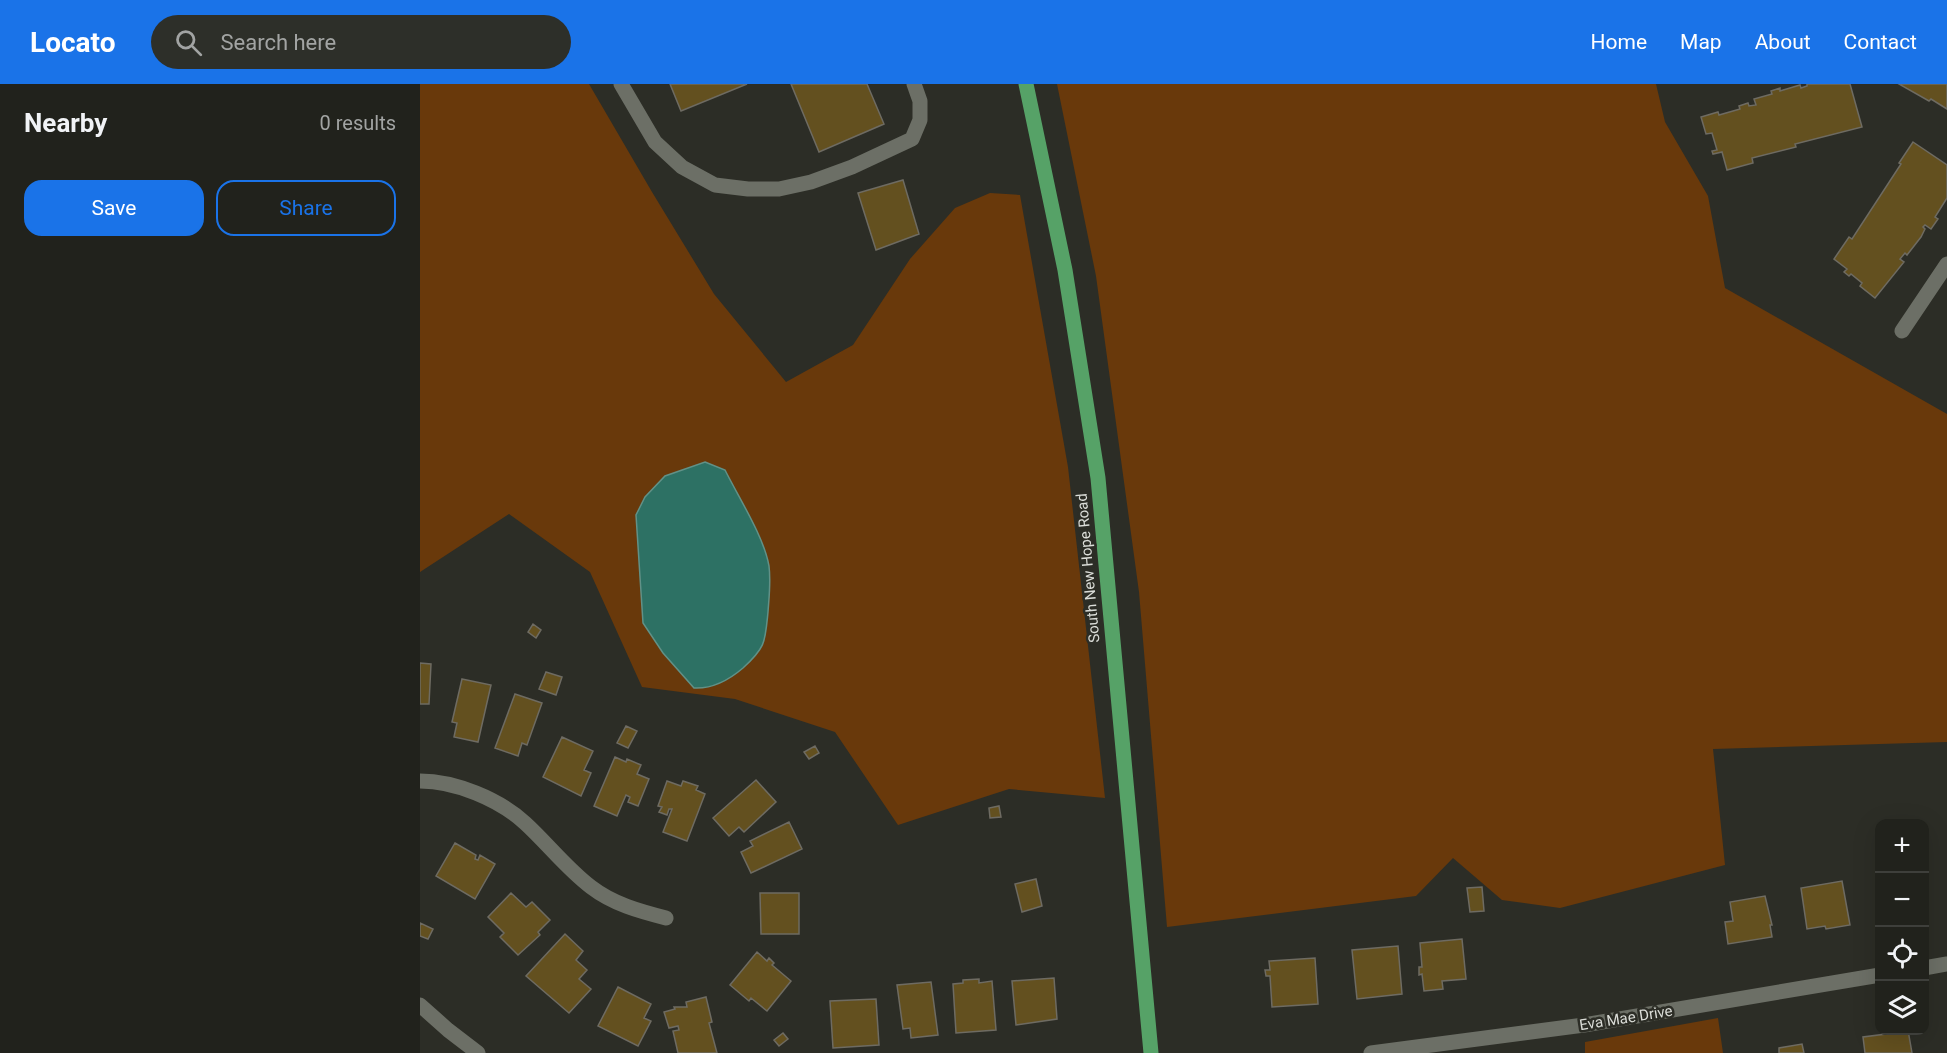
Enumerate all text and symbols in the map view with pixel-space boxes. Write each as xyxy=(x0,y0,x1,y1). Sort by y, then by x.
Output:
search box xyxy=(151,15,571,69)
text: Locato xyxy=(30,26,115,59)
icon: search xyxy=(172,26,205,59)
text: Search here xyxy=(220,30,336,55)
text: Home xyxy=(1591,30,1647,54)
text: Map xyxy=(1680,30,1722,54)
text: About xyxy=(1755,30,1811,54)
text: Contact xyxy=(1844,30,1917,54)
text: Nearby xyxy=(24,108,107,138)
text: 0 results xyxy=(320,111,396,135)
button: Save xyxy=(24,180,204,236)
button: Share xyxy=(216,180,396,236)
street label: South New Hope Road xyxy=(1072,492,1104,644)
map controls xyxy=(1875,819,1929,1035)
button: + xyxy=(1875,819,1929,873)
button: − xyxy=(1875,873,1929,927)
button: locate xyxy=(1875,927,1929,981)
button: layers xyxy=(1875,981,1929,1035)
street label: Eva Mae Drive xyxy=(1578,1002,1674,1034)

